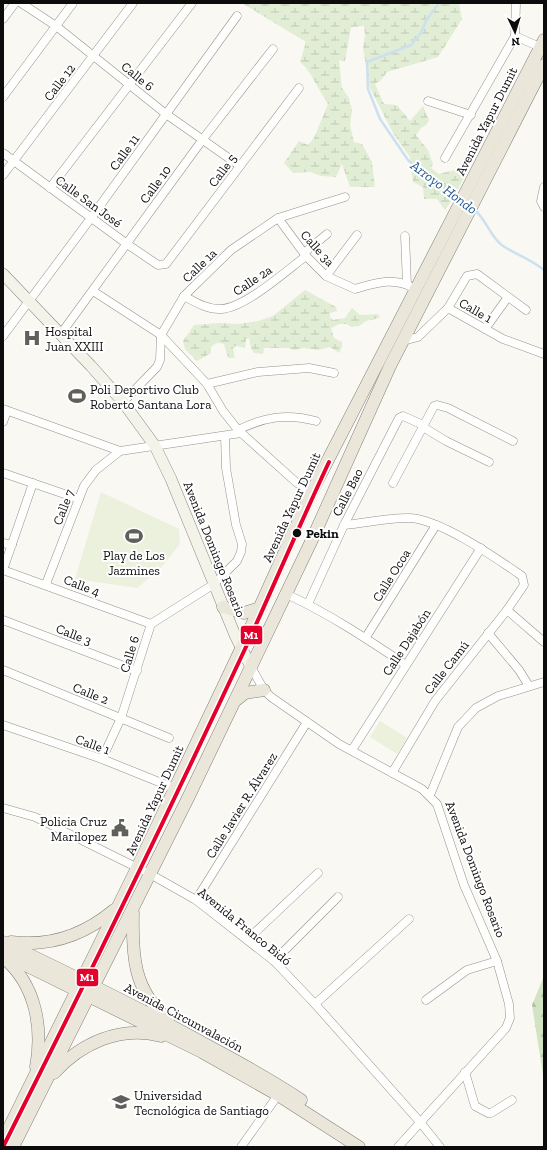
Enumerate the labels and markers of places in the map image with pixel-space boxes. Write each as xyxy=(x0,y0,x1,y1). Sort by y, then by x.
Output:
place label: Hospital Juan XXIII xyxy=(45,324,103,354)
hospital icon: Hospital Juan XXIII xyxy=(22,328,42,348)
place label: Poli Deportivo Club Roberto Santana Lora xyxy=(90,382,212,412)
sports icon: Poli Deportivo Club Roberto Santana Lora xyxy=(67,386,87,406)
sports icon: Play de Los Jazmines xyxy=(124,526,144,546)
place label: Pekin xyxy=(306,526,339,541)
marker: Pekin xyxy=(291,527,303,539)
place label: Play de Los Jazmines xyxy=(103,548,165,578)
place label: Policia Cruz Marilopez xyxy=(40,814,107,844)
public building icon: Policia Cruz Marilopez xyxy=(110,818,130,838)
place label: Universidad Tecnológica de Santiago xyxy=(134,1088,269,1118)
school or university icon: Universidad Tecnológica de Santiago xyxy=(111,1092,131,1112)

